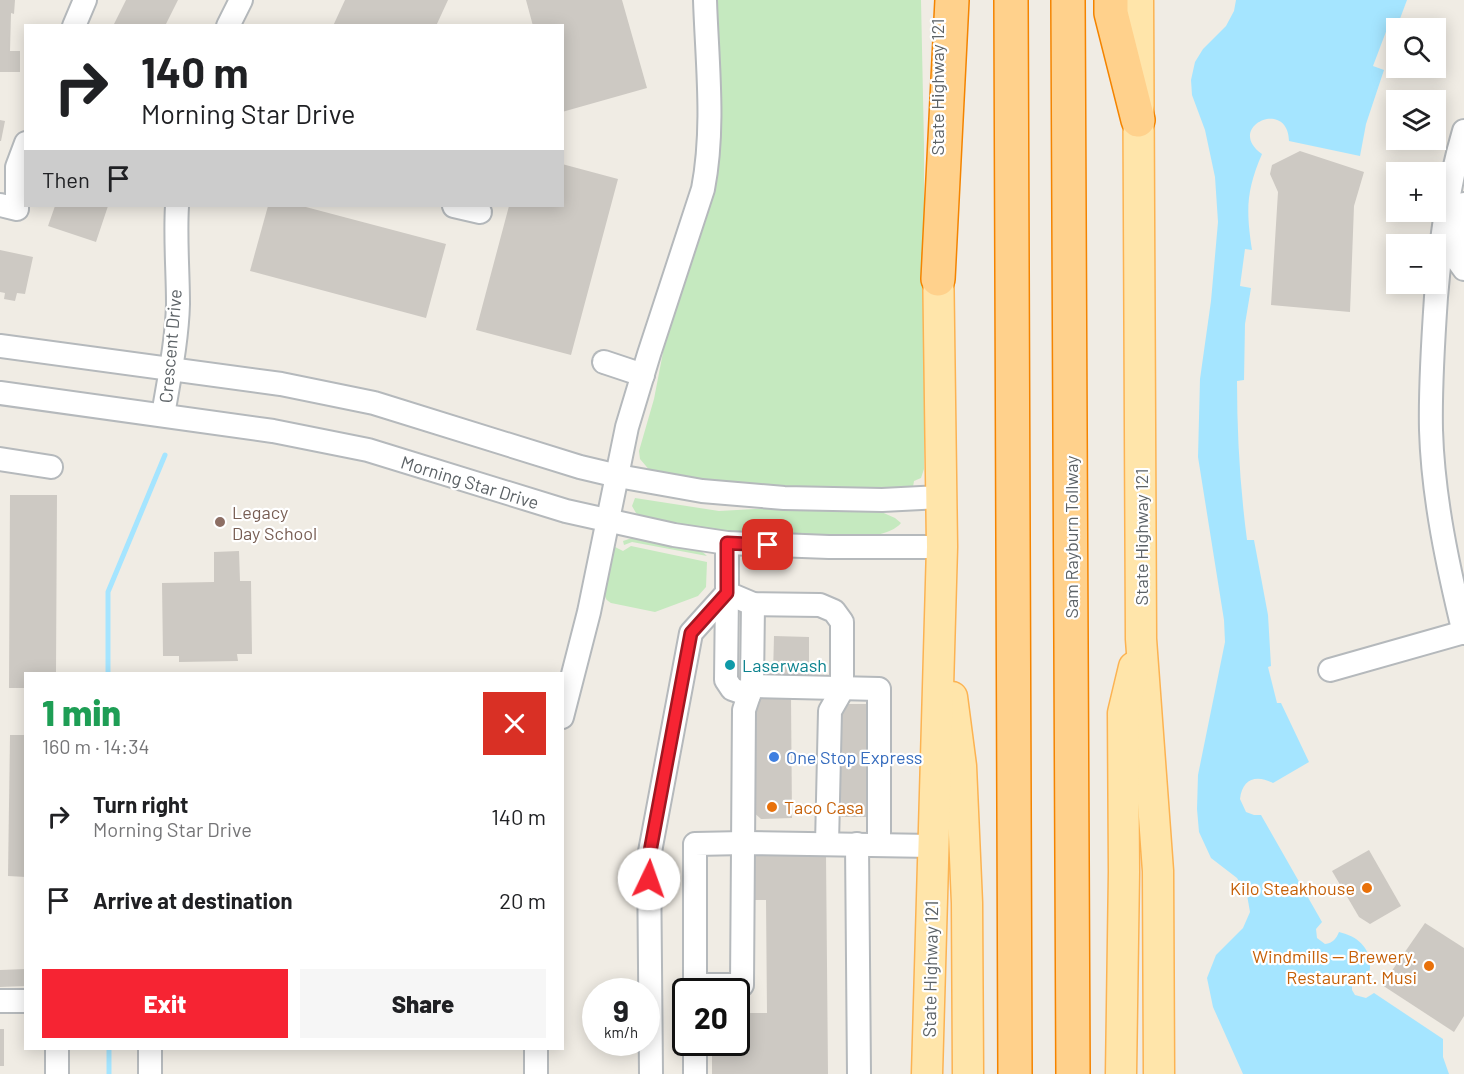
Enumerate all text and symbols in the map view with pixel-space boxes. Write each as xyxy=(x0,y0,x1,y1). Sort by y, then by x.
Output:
map controls xyxy=(1386,18,1446,294)
button: search xyxy=(1386,18,1446,78)
street label: State Highway 121 xyxy=(926,19,948,155)
text: 140 m xyxy=(141,46,249,96)
icon: right xyxy=(42,48,120,126)
button: layers xyxy=(1386,90,1446,150)
text: Morning Star Drive xyxy=(141,97,355,129)
icon: arrive xyxy=(102,162,135,195)
button: + xyxy=(1386,162,1446,222)
text: Then xyxy=(42,166,90,192)
button: − xyxy=(1386,234,1446,294)
street label: Crescent Drive xyxy=(154,288,186,404)
street label: Morning Star Drive xyxy=(398,451,542,513)
street label: Sam Rayburn Tollway xyxy=(1060,455,1082,619)
street label: State Highway 121 xyxy=(1130,469,1152,605)
place label: Legacy Day School xyxy=(232,501,317,544)
marker: Legacy Day School xyxy=(213,515,227,529)
pin xyxy=(742,519,793,570)
icon: arrive xyxy=(751,528,784,561)
place label: Laserwash xyxy=(742,654,827,676)
marker: Laserwash xyxy=(723,658,737,672)
text: 1 min xyxy=(42,690,121,733)
button: close xyxy=(483,692,546,755)
text: 160 m · 14:34 xyxy=(42,734,149,758)
place label: One Stop Express xyxy=(786,746,922,768)
marker: One Stop Express xyxy=(767,750,781,764)
text: Turn right xyxy=(93,791,188,817)
place label: Taco Casa xyxy=(784,796,864,818)
icon: right xyxy=(42,800,75,833)
marker: Taco Casa xyxy=(765,800,779,814)
text: 140 m xyxy=(491,803,546,829)
text: Morning Star Drive xyxy=(93,817,252,841)
position arrow xyxy=(617,847,681,911)
place label: Kilo Steakhouse xyxy=(1230,877,1355,899)
marker: Kilo Steakhouse xyxy=(1360,881,1374,895)
icon: arrive xyxy=(42,884,75,917)
text: Arrive at destination xyxy=(93,887,292,913)
text: 20 m xyxy=(499,887,546,913)
street label: State Highway 121 xyxy=(918,900,942,1038)
place label: Windmills — Brewery. Restaurant. Musi xyxy=(1252,945,1417,988)
marker: Windmills — Brewery. Restaurant. Musi xyxy=(1422,959,1436,973)
button: Exit xyxy=(42,969,288,1038)
button: Share xyxy=(300,969,546,1038)
speed limit sign: 20 xyxy=(672,978,750,1056)
text: 9 xyxy=(613,992,629,1028)
text: km/h xyxy=(604,1023,638,1041)

